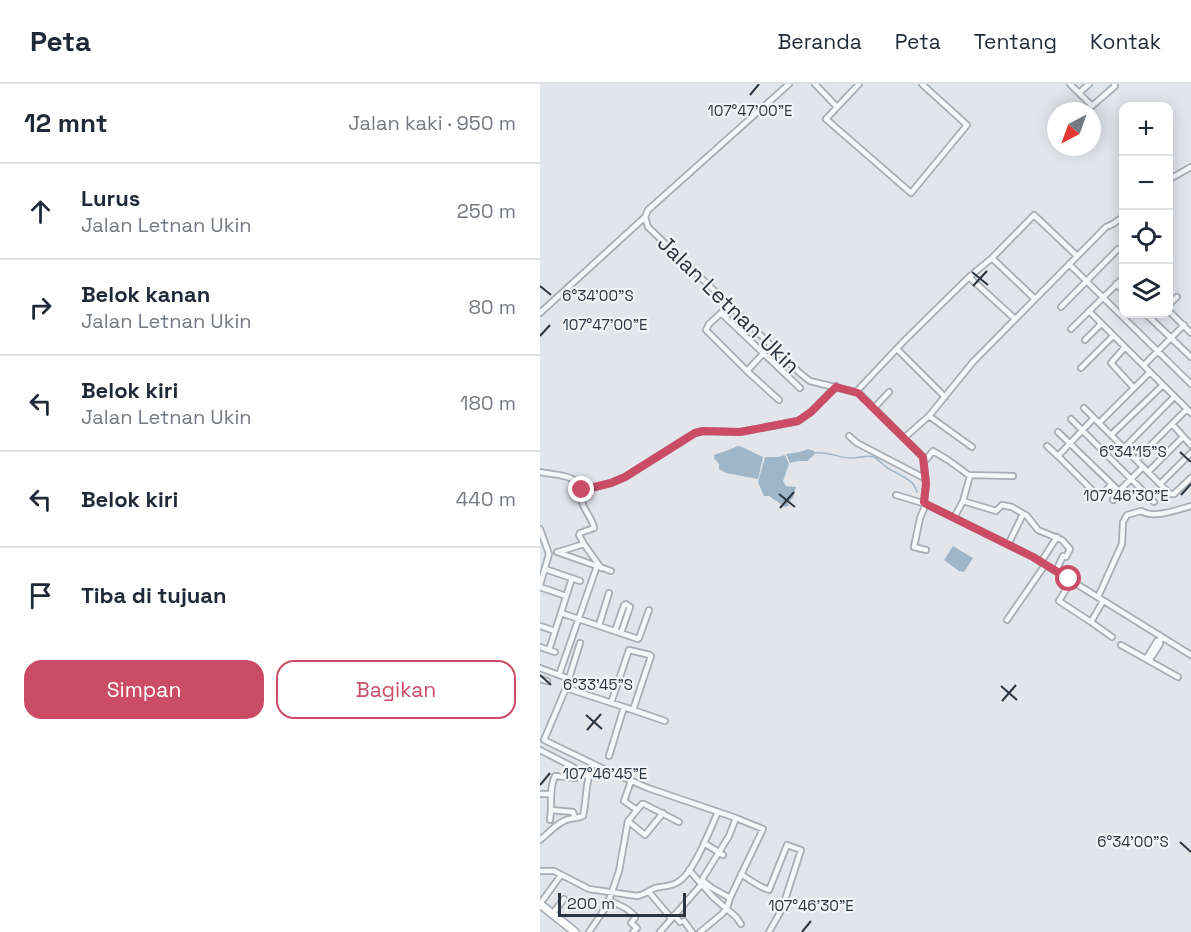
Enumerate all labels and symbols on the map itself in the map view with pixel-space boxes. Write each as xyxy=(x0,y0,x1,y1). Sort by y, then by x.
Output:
text: 107°47'00"E xyxy=(708,101,792,120)
north arrow xyxy=(1047,102,1101,156)
street label: Jalan Letnan Ukin xyxy=(652,229,806,379)
text: 6°34'00"S xyxy=(562,286,634,305)
text: 107°47'00"E xyxy=(563,315,647,334)
text: 6°34'15"S xyxy=(1099,442,1167,461)
route end xyxy=(568,476,594,502)
text: 107°46'30"E xyxy=(1083,486,1169,505)
route start xyxy=(1055,565,1081,591)
text: 6°33'45"S xyxy=(563,675,633,694)
text: 107°46'45"E xyxy=(563,764,647,783)
text: 6°34'00"S xyxy=(1097,832,1169,851)
scale bar xyxy=(558,890,686,918)
text: 107°46'30"E xyxy=(768,896,854,915)

